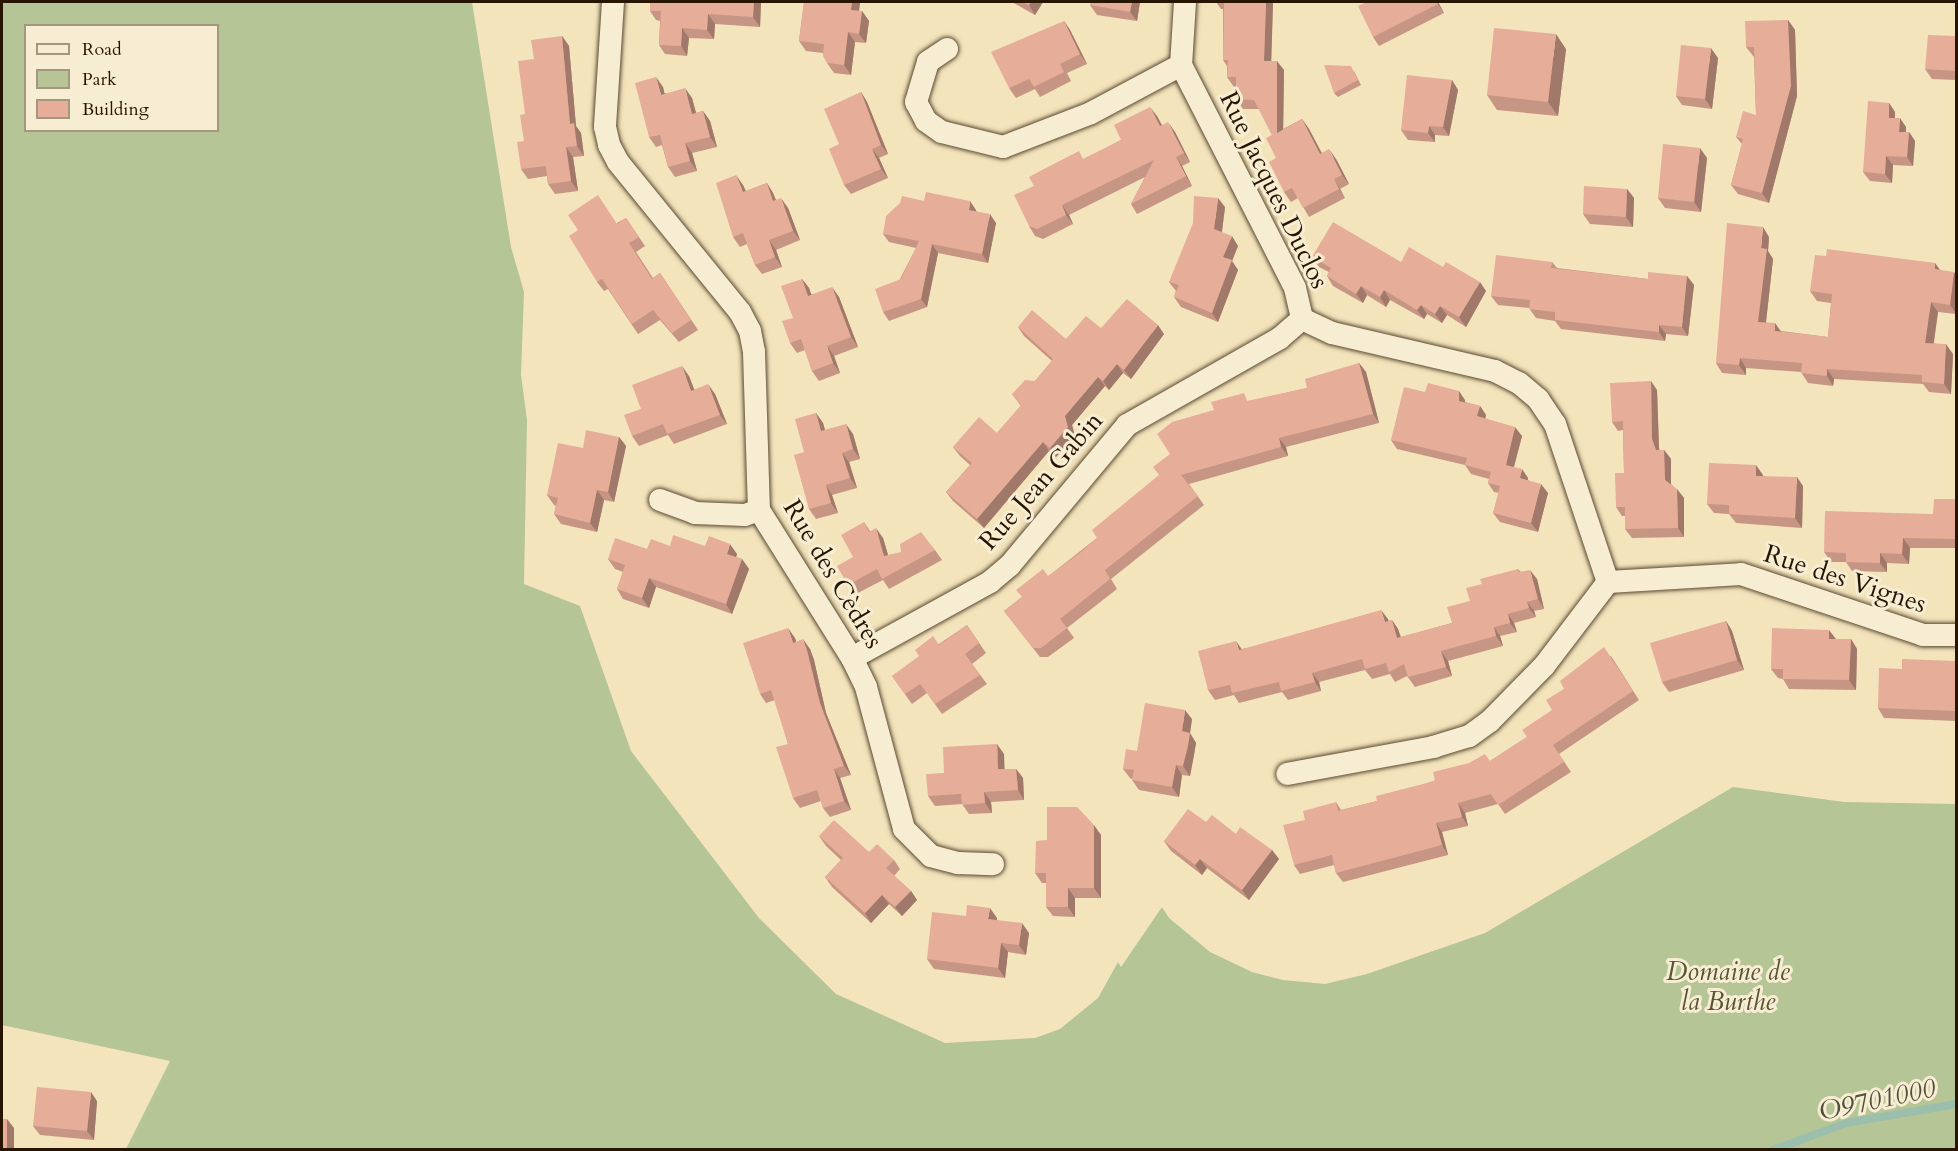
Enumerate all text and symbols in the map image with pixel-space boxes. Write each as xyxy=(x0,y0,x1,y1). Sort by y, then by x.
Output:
legend xyxy=(24,24,219,132)
text: Road xyxy=(82,37,122,62)
text: Park xyxy=(82,67,117,92)
street label: Rue Jacques Duclos xyxy=(1213,86,1335,294)
text: Building xyxy=(82,97,149,122)
street label: Rue Jean Gabin xyxy=(973,406,1109,556)
street label: Rue des Cèdres xyxy=(776,494,890,654)
street label: Rue des Vignes xyxy=(1760,538,1930,620)
park label: Domaine de la Burthe xyxy=(1666,956,1790,1018)
water label: O9701000 xyxy=(1816,1072,1938,1128)

